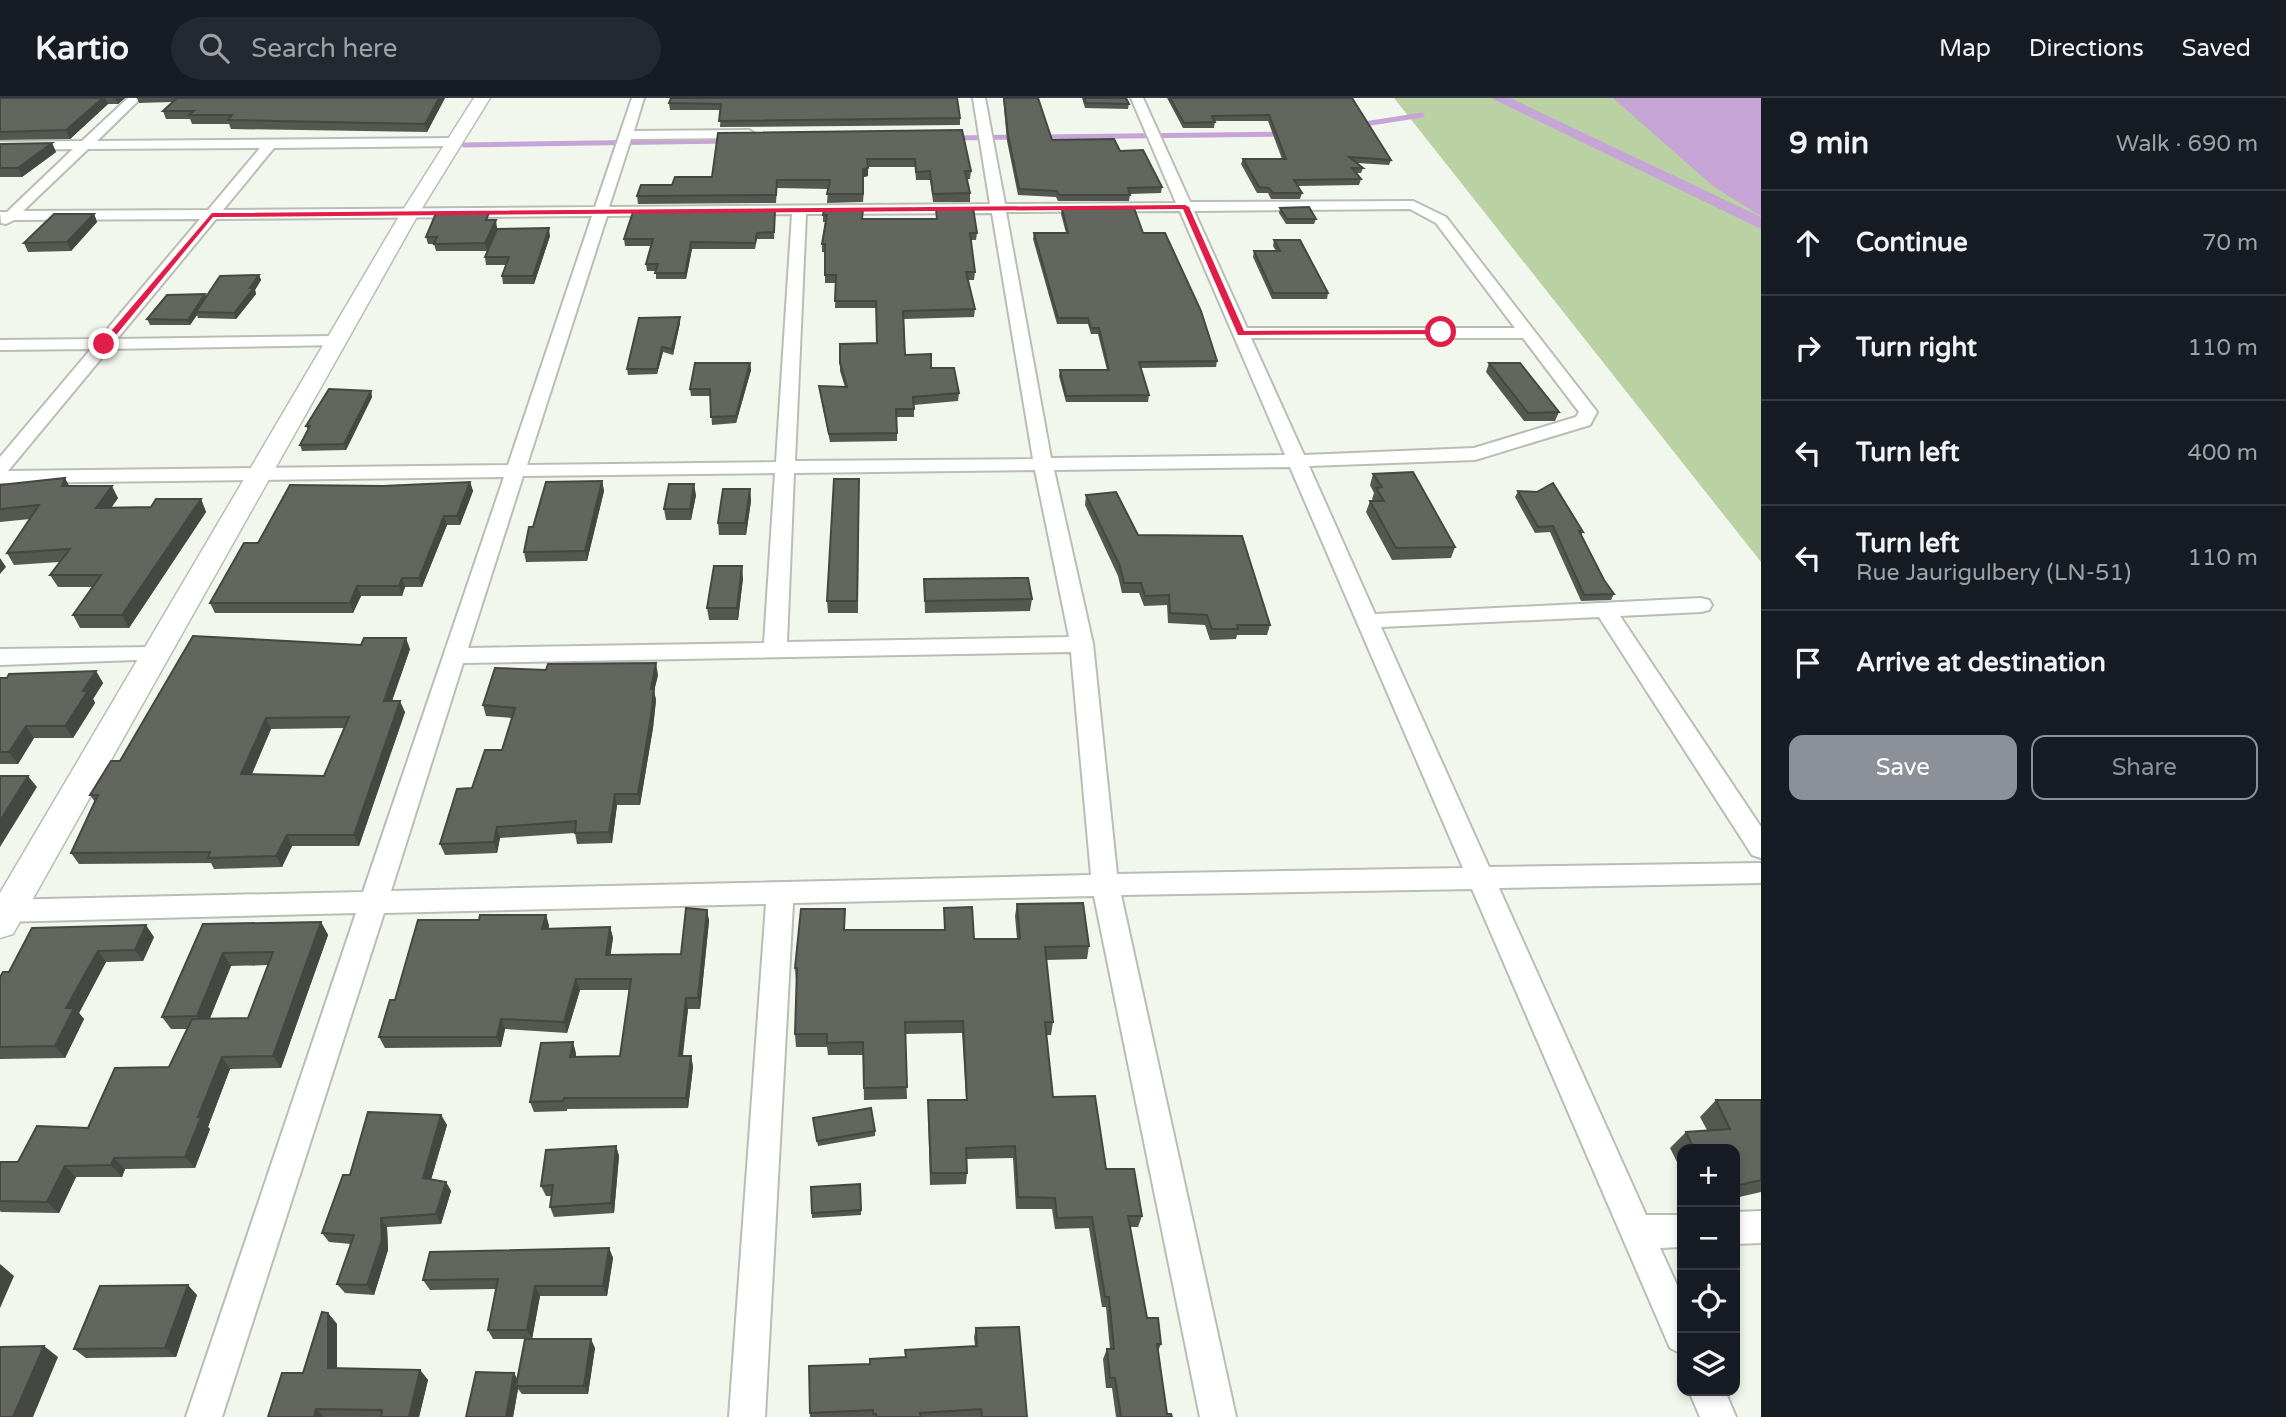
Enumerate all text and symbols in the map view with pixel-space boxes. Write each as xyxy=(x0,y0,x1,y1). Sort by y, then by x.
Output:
search box xyxy=(171,17,661,80)
text: Kartio xyxy=(35,29,129,68)
icon: search xyxy=(195,29,233,67)
text: Search here xyxy=(251,33,397,64)
text: Map xyxy=(1939,34,1991,63)
text: Directions xyxy=(2029,34,2144,63)
text: Saved xyxy=(2182,34,2251,63)
text: 9 min xyxy=(1789,125,1869,162)
text: Walk · 690 m xyxy=(2116,130,2258,158)
icon: ahead xyxy=(1789,224,1827,262)
text: Continue xyxy=(1856,227,1968,258)
text: 70 m xyxy=(2202,229,2258,257)
route start xyxy=(1425,316,1456,347)
route end xyxy=(88,328,119,359)
icon: right xyxy=(1789,329,1827,367)
text: Turn right xyxy=(1856,332,1977,363)
text: 110 m xyxy=(2188,334,2258,362)
icon: left xyxy=(1789,434,1827,472)
text: Turn left xyxy=(1856,437,1959,468)
text: 400 m xyxy=(2188,439,2258,467)
text: Turn left xyxy=(1856,528,1959,559)
icon: left xyxy=(1789,539,1827,577)
text: 110 m xyxy=(2188,544,2258,572)
text: Rue Jaurigulbery (LN-51) xyxy=(1856,559,2131,587)
icon: arrive xyxy=(1789,644,1827,682)
text: Arrive at destination xyxy=(1856,647,2106,678)
button: Save xyxy=(1789,735,2017,800)
button: Share xyxy=(2031,735,2258,800)
map controls xyxy=(1677,1144,1740,1396)
button: + xyxy=(1677,1144,1740,1207)
button: − xyxy=(1677,1207,1740,1270)
button: locate xyxy=(1677,1270,1740,1333)
button: layers xyxy=(1677,1333,1740,1396)

